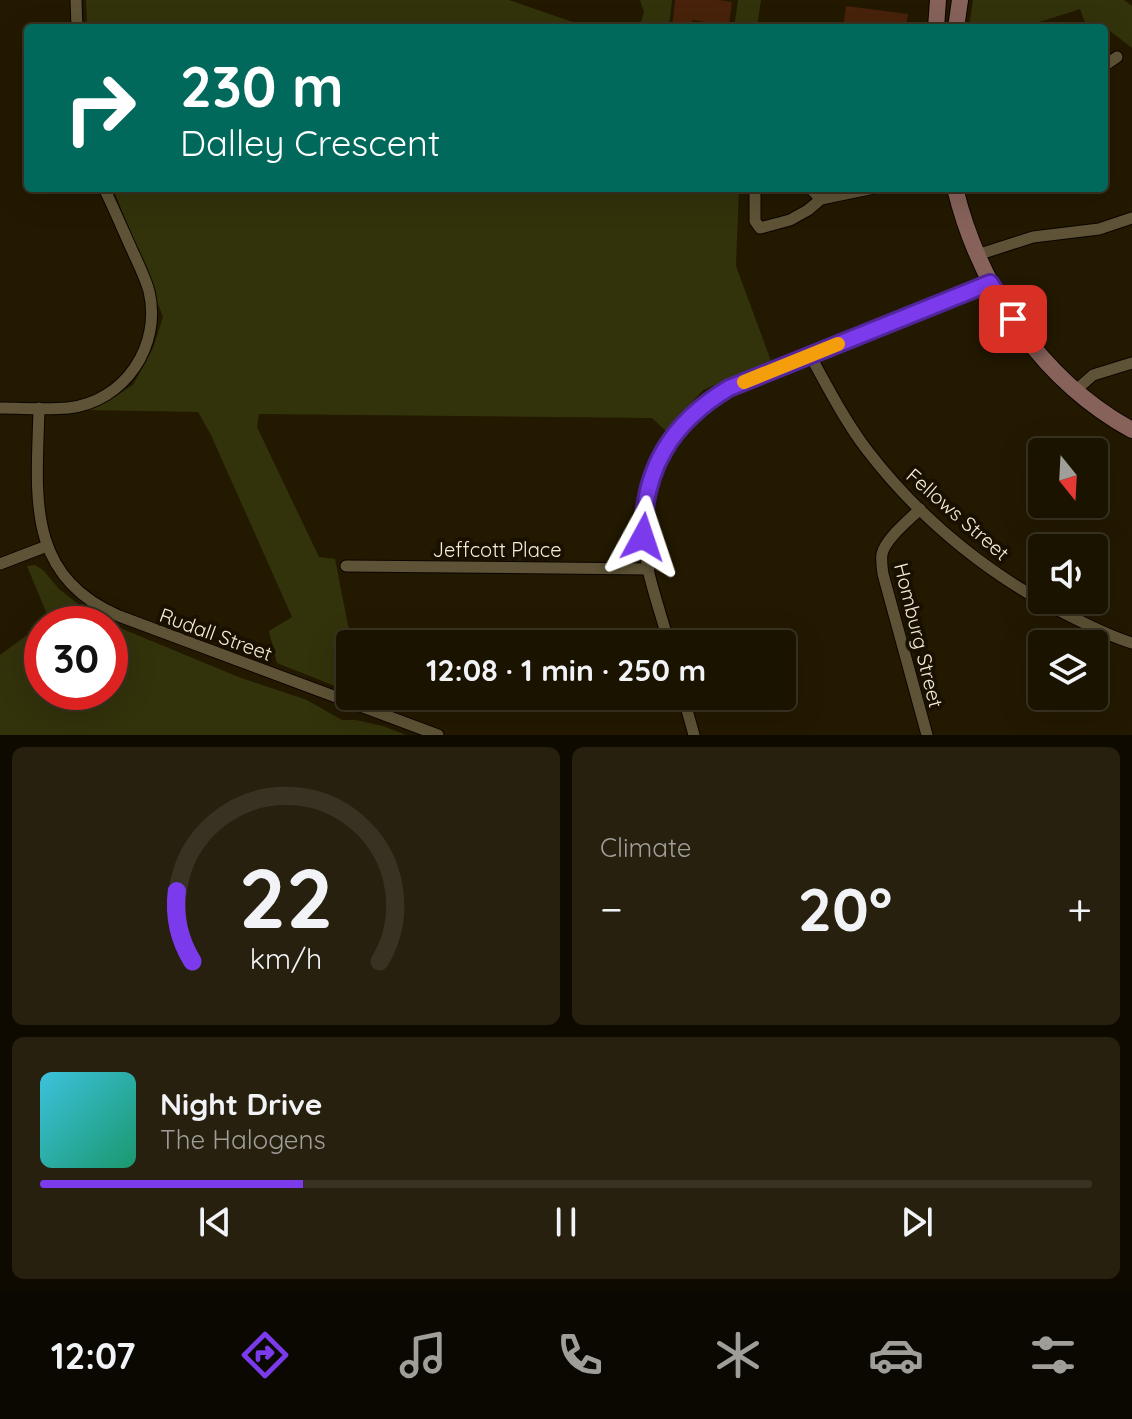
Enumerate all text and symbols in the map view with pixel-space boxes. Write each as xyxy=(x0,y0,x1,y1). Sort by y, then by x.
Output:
text: 230 m xyxy=(180,51,344,121)
icon: right xyxy=(48,56,152,160)
text: Dalley Crescent xyxy=(180,120,440,165)
pin xyxy=(979,285,1047,353)
icon: arrive xyxy=(991,297,1035,341)
north arrow xyxy=(1028,438,1108,518)
map controls xyxy=(1028,438,1108,710)
street label: Fellows Street xyxy=(902,463,1015,566)
position arrow xyxy=(601,495,685,579)
button: sound xyxy=(1028,534,1108,614)
street label: Jeffcott Place xyxy=(433,537,561,562)
street label: Homburg Street xyxy=(889,560,949,710)
street label: Rudall Street xyxy=(156,602,276,666)
speed limit sign: 30 xyxy=(24,606,128,710)
button: layers xyxy=(1028,630,1108,710)
text: 12:08 · 1 min · 250 m xyxy=(426,651,706,689)
text: Climate xyxy=(600,831,691,864)
text: 22 xyxy=(239,845,333,949)
text: 20° xyxy=(798,871,892,946)
text: − xyxy=(600,881,623,936)
text: + xyxy=(1067,881,1092,936)
text: km/h xyxy=(250,940,322,976)
text: Night Drive xyxy=(160,1085,322,1123)
text: The Halogens xyxy=(160,1123,326,1156)
icon: previous xyxy=(193,1200,237,1244)
icon: pause xyxy=(544,1200,588,1244)
icon: next xyxy=(895,1200,939,1244)
icon: directions xyxy=(237,1327,293,1383)
icon: music xyxy=(395,1327,451,1383)
icon: phone xyxy=(552,1327,608,1383)
icon: climate xyxy=(710,1327,766,1383)
icon: car xyxy=(868,1327,924,1383)
icon: filters xyxy=(1025,1327,1081,1383)
text: 12:07 xyxy=(51,1333,136,1378)

